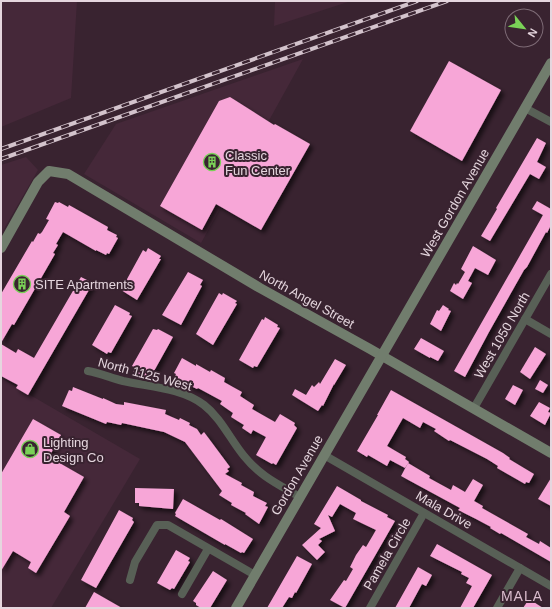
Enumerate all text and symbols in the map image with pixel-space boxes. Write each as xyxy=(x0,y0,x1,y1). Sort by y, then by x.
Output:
north arrow xyxy=(504,8,544,48)
text: N xyxy=(525,27,540,39)
street label: West Gordon Avenue xyxy=(418,146,492,260)
place label: Classic Fun Center xyxy=(225,148,291,178)
building icon: Classic Fun Center xyxy=(202,152,222,172)
street label: North Angel Street xyxy=(257,267,357,331)
building icon: SITE Apartments xyxy=(12,274,32,294)
place label: SITE Apartments xyxy=(35,277,134,292)
street label: West 1050 North xyxy=(471,289,533,381)
street label: North 1125 West xyxy=(97,354,194,394)
street label: Gordon Avenue xyxy=(268,432,326,518)
place label: Lighting Design Co xyxy=(43,435,104,465)
shop icon: Lighting Design Co xyxy=(20,439,40,459)
street label: Mala Drive xyxy=(413,488,475,532)
street label: Pamela Circle xyxy=(360,515,414,593)
district label: MALA xyxy=(501,588,543,604)

